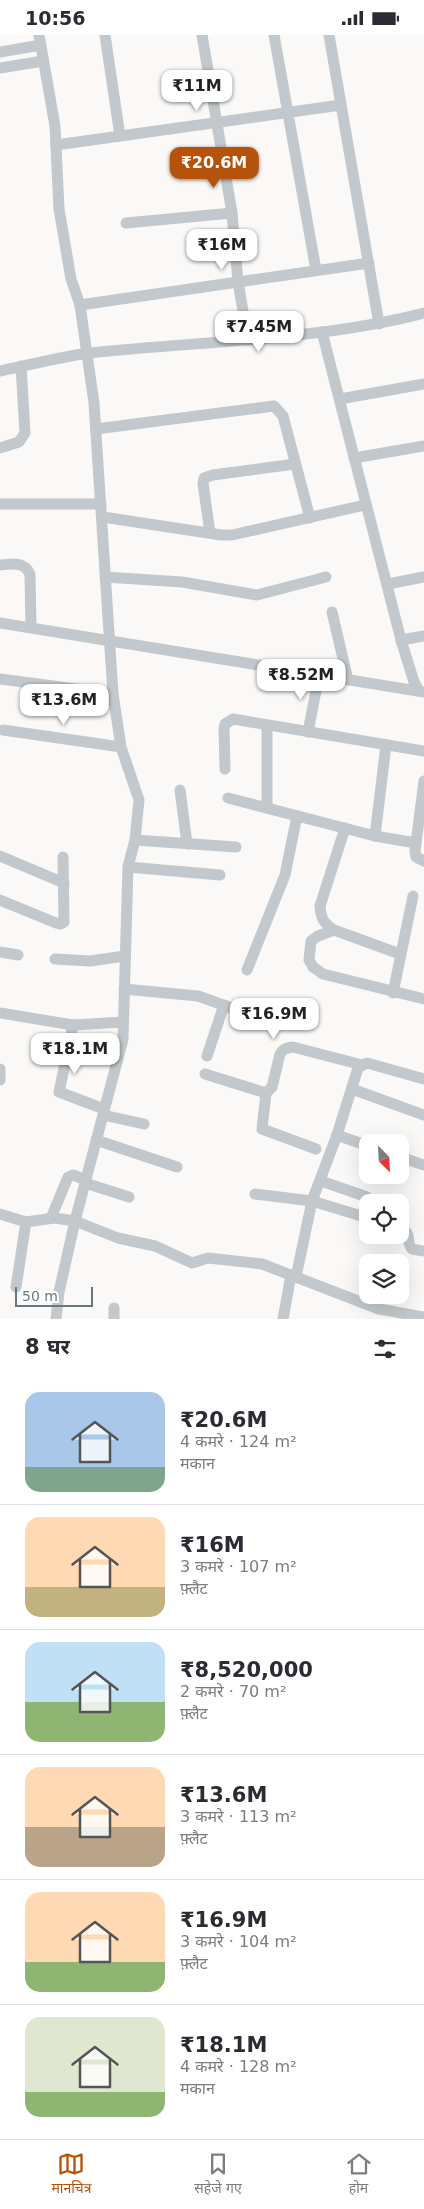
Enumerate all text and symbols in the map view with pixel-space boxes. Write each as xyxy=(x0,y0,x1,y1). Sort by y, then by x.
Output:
text: 10:56 xyxy=(25,7,85,29)
pin: ₹11M xyxy=(167,69,227,112)
text: ₹11M xyxy=(172,76,222,95)
pin: ₹20.6M xyxy=(173,147,255,189)
text: ₹20.6M xyxy=(181,153,247,172)
pin: ₹16M xyxy=(192,229,252,271)
text: ₹16M xyxy=(197,235,247,254)
pin: ₹7.45M xyxy=(218,311,300,353)
text: ₹7.45M xyxy=(226,317,292,336)
pin: ₹8.52M xyxy=(260,659,342,701)
text: ₹8.52M xyxy=(268,665,334,684)
pin: ₹13.6M xyxy=(23,683,105,726)
text: ₹13.6M xyxy=(31,690,97,709)
pin: ₹16.9M xyxy=(233,997,315,1040)
text: ₹16.9M xyxy=(241,1004,307,1023)
pin: ₹18.1M xyxy=(34,1033,116,1075)
text: ₹18.1M xyxy=(42,1039,108,1058)
north arrow xyxy=(359,1134,409,1184)
map controls xyxy=(359,1134,409,1304)
button: locate xyxy=(359,1194,409,1244)
button: layers xyxy=(359,1254,409,1304)
scale bar xyxy=(15,1284,92,1307)
text: 50 m xyxy=(22,1288,58,1304)
text: 8 घर xyxy=(25,1335,70,1359)
icon: filters xyxy=(371,1335,399,1363)
text: ₹20.6M xyxy=(180,1408,267,1432)
icon: home xyxy=(65,1412,125,1472)
text: 4 कमरे · 124 m² xyxy=(180,1432,297,1451)
text: मकान xyxy=(180,1454,215,1473)
text: ₹16M xyxy=(180,1533,245,1557)
icon: home xyxy=(65,1537,125,1597)
text: 3 कमरे · 107 m² xyxy=(180,1557,297,1576)
text: फ़्लैट xyxy=(180,1579,208,1598)
text: ₹8,520,000 xyxy=(180,1658,313,1682)
icon: home xyxy=(65,1662,125,1722)
text: 2 कमरे · 70 m² xyxy=(180,1682,286,1701)
text: फ़्लैट xyxy=(180,1704,208,1723)
text: ₹13.6M xyxy=(180,1783,267,1807)
icon: home xyxy=(65,1787,125,1847)
text: 3 कमरे · 113 m² xyxy=(180,1807,297,1826)
text: फ़्लैट xyxy=(180,1829,208,1848)
text: ₹16.9M xyxy=(180,1908,267,1932)
icon: home xyxy=(65,1912,125,1972)
text: 3 कमरे · 104 m² xyxy=(180,1932,297,1951)
text: फ़्लैट xyxy=(180,1954,208,1973)
text: ₹18.1M xyxy=(180,2033,267,2057)
icon: home xyxy=(65,2037,125,2097)
text: 4 कमरे · 128 m² xyxy=(180,2057,297,2076)
text: मकान xyxy=(180,2079,215,2098)
tab: मानचित्र xyxy=(51,2150,91,2199)
tab: सहेजे गए xyxy=(194,2150,242,2199)
tab: होम xyxy=(345,2150,373,2199)

